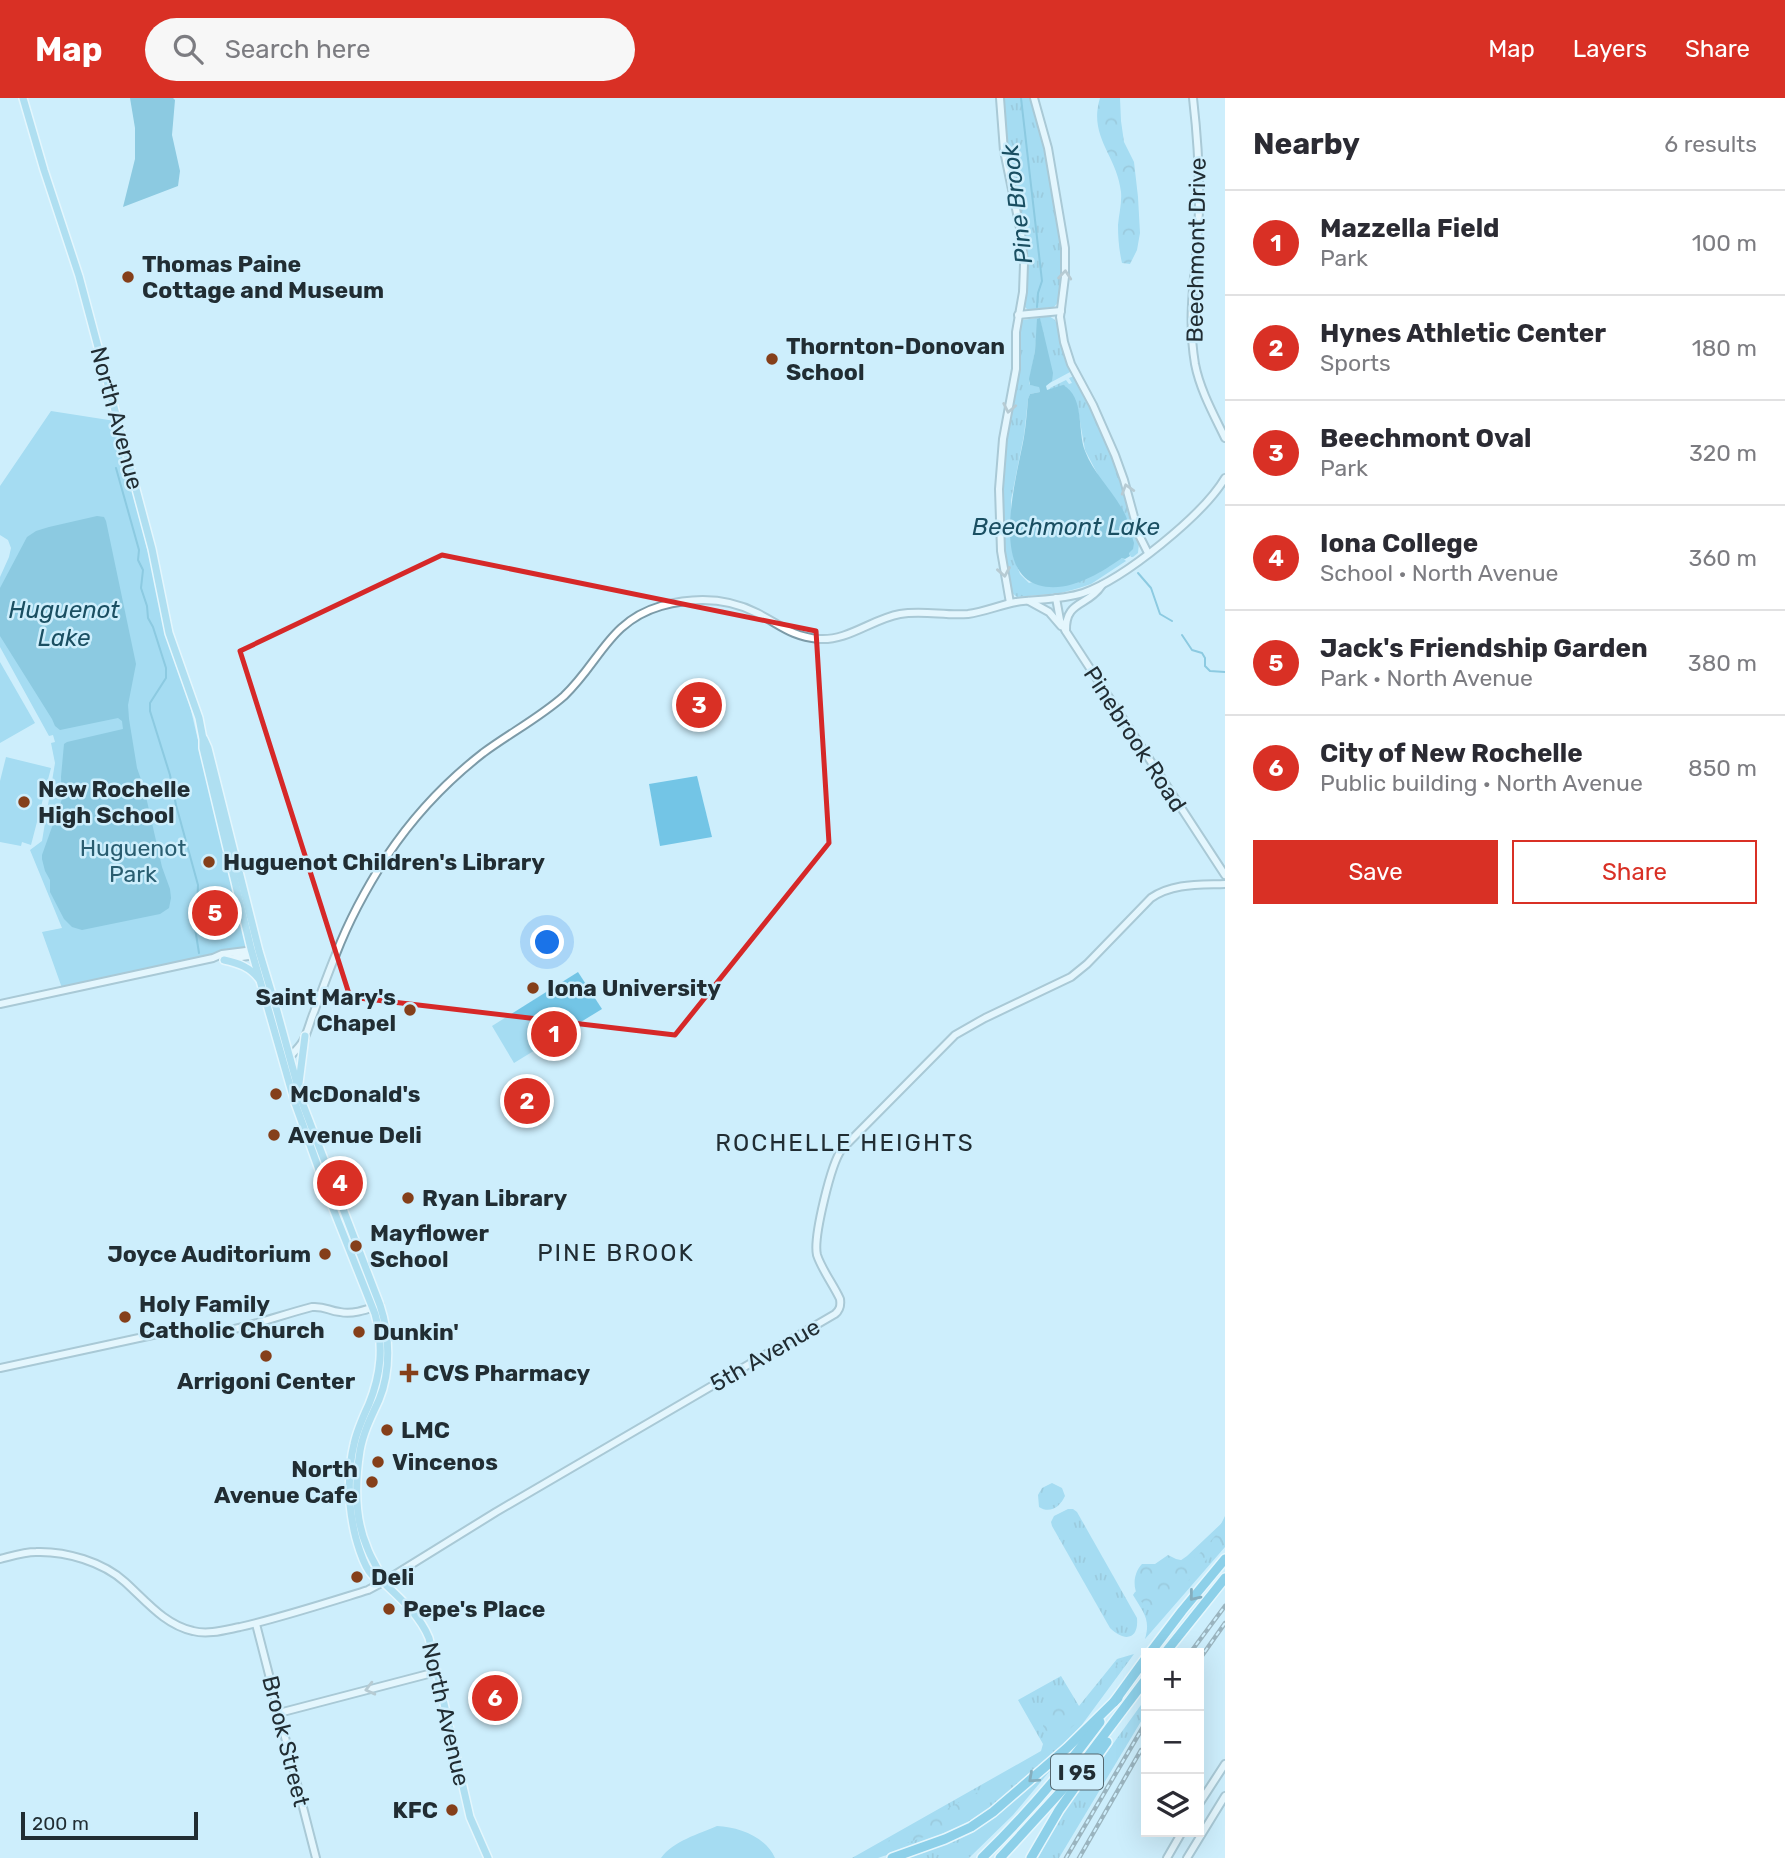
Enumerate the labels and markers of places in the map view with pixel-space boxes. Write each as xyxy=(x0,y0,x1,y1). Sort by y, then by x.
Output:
place label: Thomas Paine Cottage and Museum xyxy=(142,250,384,304)
marker: Thomas Paine Cottage and Museum xyxy=(120,269,136,285)
place label: Thornton-Donovan School xyxy=(786,332,1005,386)
marker: Thornton-Donovan School xyxy=(764,351,780,367)
pin: 3 xyxy=(676,679,722,731)
place label: New Rochelle High School xyxy=(38,775,190,829)
marker: New Rochelle High School xyxy=(16,794,32,810)
place label: Huguenot Children's Library xyxy=(223,848,545,876)
marker: Huguenot Children's Library xyxy=(201,854,217,870)
pin: 5 xyxy=(192,887,238,939)
place label: Iona University xyxy=(547,974,721,1002)
marker: Iona University xyxy=(525,980,541,996)
place label: Saint Mary's Chapel xyxy=(256,983,396,1037)
marker: Saint Mary's Chapel xyxy=(402,1002,418,1018)
pin: 1 xyxy=(531,1008,577,1060)
pin: 2 xyxy=(504,1075,550,1127)
place label: McDonald's xyxy=(290,1080,421,1108)
marker: McDonald's xyxy=(268,1086,284,1102)
place label: Avenue Deli xyxy=(288,1121,422,1149)
marker: Avenue Deli xyxy=(266,1127,282,1143)
pin: 4 xyxy=(317,1157,363,1209)
place label: Ryan Library xyxy=(422,1184,567,1212)
marker: Ryan Library xyxy=(400,1190,416,1206)
place label: Mayflower School xyxy=(370,1219,489,1273)
marker: Mayflower School xyxy=(348,1238,364,1254)
place label: Joyce Auditorium xyxy=(107,1240,311,1268)
marker: Joyce Auditorium xyxy=(317,1246,333,1262)
place label: Holy Family Catholic Church xyxy=(139,1290,325,1344)
marker: Holy Family Catholic Church xyxy=(117,1309,133,1325)
place label: Dunkin' xyxy=(373,1318,459,1346)
marker: Dunkin' xyxy=(351,1324,367,1340)
marker: Arrigoni Center xyxy=(258,1348,274,1364)
place label: CVS Pharmacy xyxy=(423,1359,591,1387)
marker: CVS Pharmacy xyxy=(401,1365,417,1381)
place label: Arrigoni Center xyxy=(177,1367,356,1395)
place label: LMC xyxy=(401,1416,450,1444)
marker: LMC xyxy=(379,1422,395,1438)
place label: Vincenos xyxy=(392,1448,498,1476)
marker: Vincenos xyxy=(370,1454,386,1470)
place label: North Avenue Cafe xyxy=(214,1455,358,1509)
marker: North Avenue Cafe xyxy=(364,1474,380,1490)
place label: Deli xyxy=(371,1563,414,1591)
marker: Deli xyxy=(349,1569,365,1585)
place label: Pepe's Place xyxy=(403,1595,545,1623)
marker: Pepe's Place xyxy=(381,1601,397,1617)
pin: 6 xyxy=(472,1672,518,1724)
place label: KFC xyxy=(393,1796,438,1824)
marker: KFC xyxy=(444,1802,460,1818)

